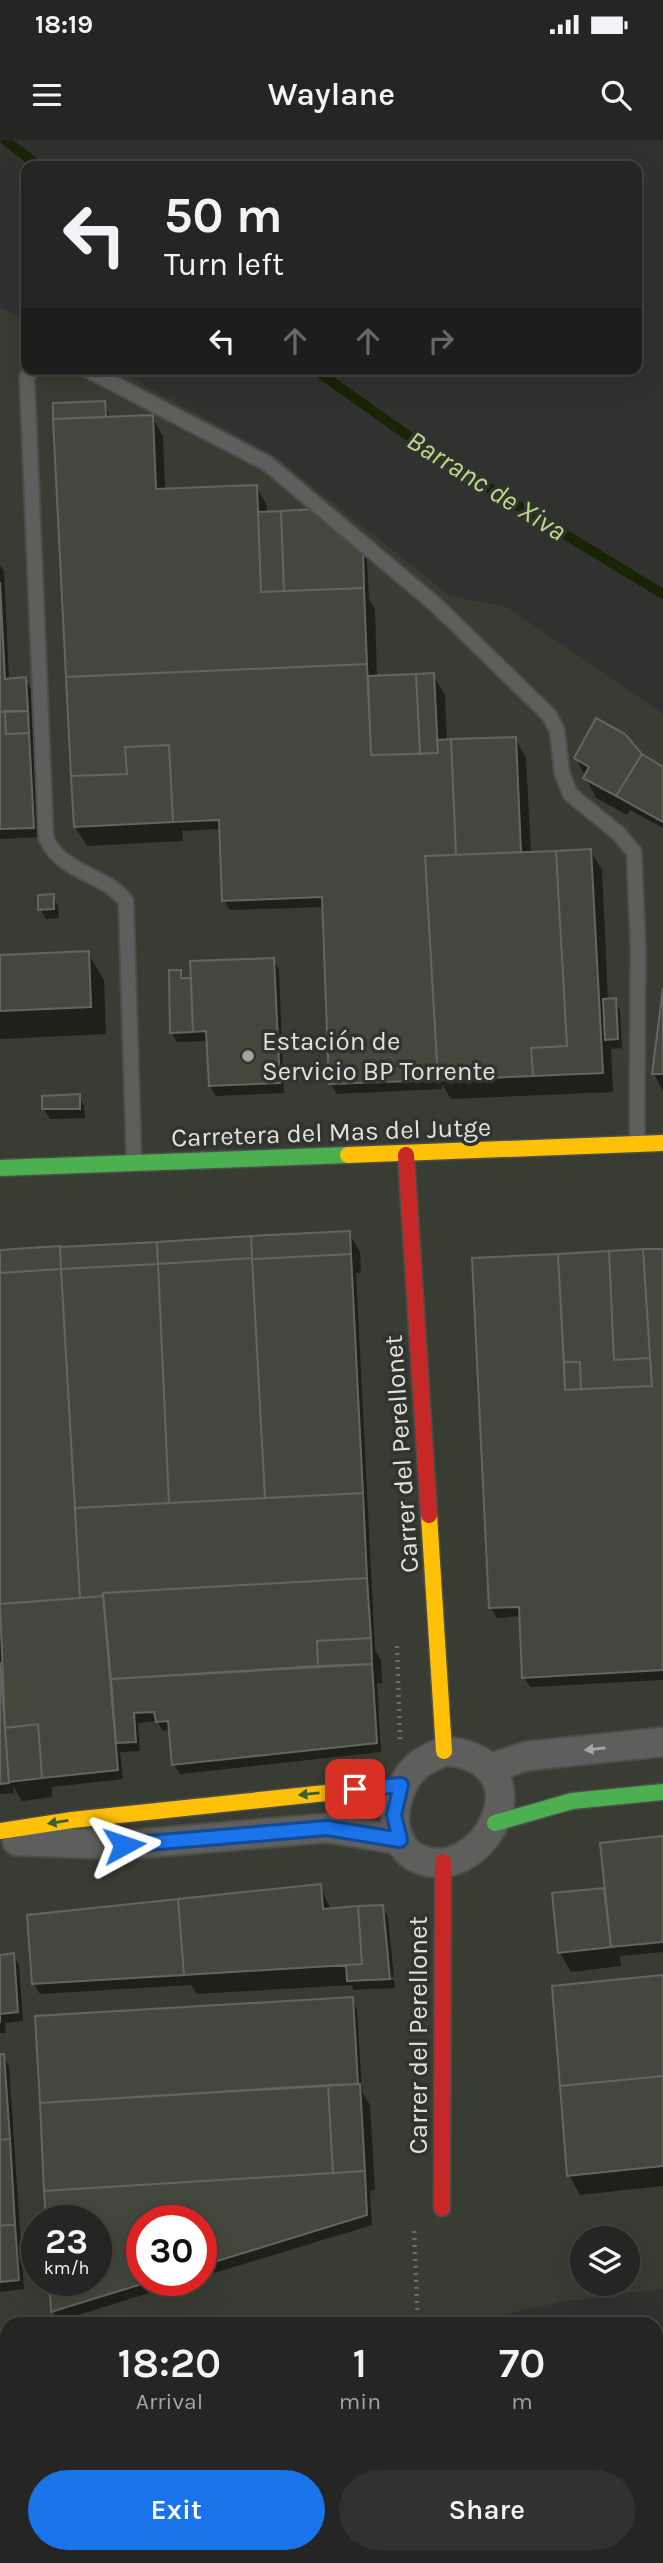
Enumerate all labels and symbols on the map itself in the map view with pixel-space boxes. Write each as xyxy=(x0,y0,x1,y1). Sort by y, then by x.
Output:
water label: Barranc de Xiva xyxy=(401,423,573,548)
place label: Estación de Servicio BP Torrente xyxy=(262,1026,496,1087)
marker: Estación de Servicio BP Torrente xyxy=(240,1048,256,1064)
street label: Carretera del Mas del Jutge xyxy=(171,1111,491,1154)
street label: Carrer del Perellonet xyxy=(378,1334,425,1574)
one-way arrow xyxy=(584,1744,606,1755)
pin xyxy=(325,1759,385,1819)
one-way arrow xyxy=(297,1789,319,1800)
position arrow xyxy=(87,1808,161,1882)
one-way arrow xyxy=(47,1817,69,1828)
street label: Carrer del Perellonet xyxy=(403,1916,434,2154)
speed limit sign: 30 xyxy=(126,2205,217,2296)

